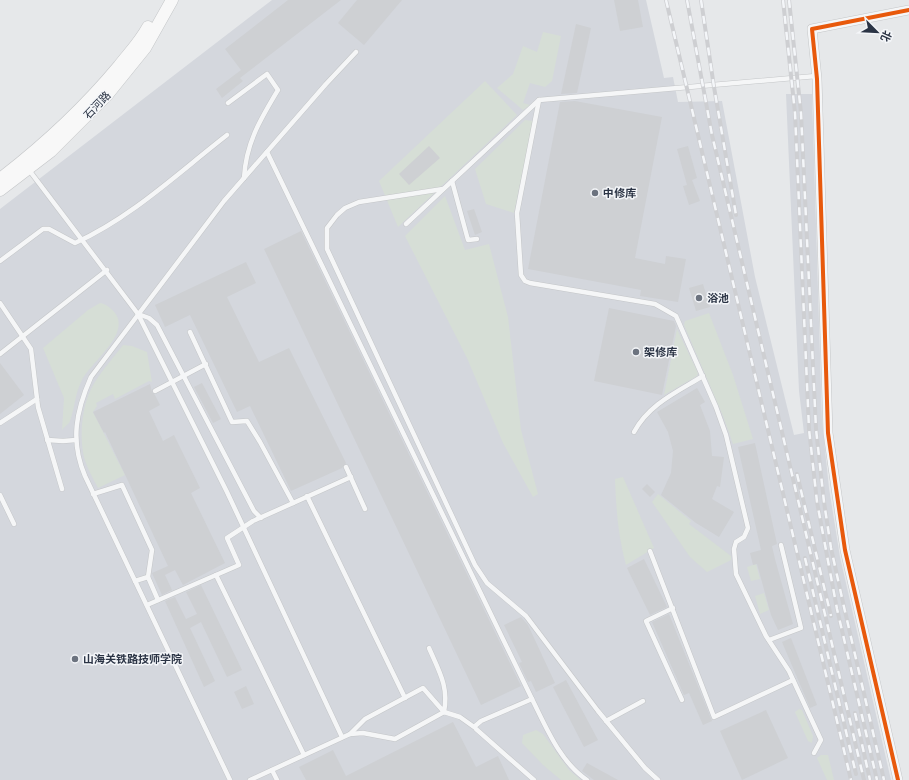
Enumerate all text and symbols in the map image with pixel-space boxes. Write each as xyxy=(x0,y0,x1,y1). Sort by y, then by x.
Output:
north arrow xyxy=(857,12,897,52)
text: 北 xyxy=(878,28,894,44)
street label: 石河路 xyxy=(81,89,113,122)
place label: 中修库 xyxy=(603,187,636,200)
marker: 中修库 xyxy=(590,188,600,198)
place label: 浴池 xyxy=(707,292,729,305)
marker: 浴池 xyxy=(694,293,704,303)
place label: 架修库 xyxy=(644,346,677,359)
marker: 架修库 xyxy=(631,347,641,357)
place label: 山海关铁路技师学院 xyxy=(83,653,182,666)
marker: 山海关铁路技师学院 xyxy=(70,654,80,664)

